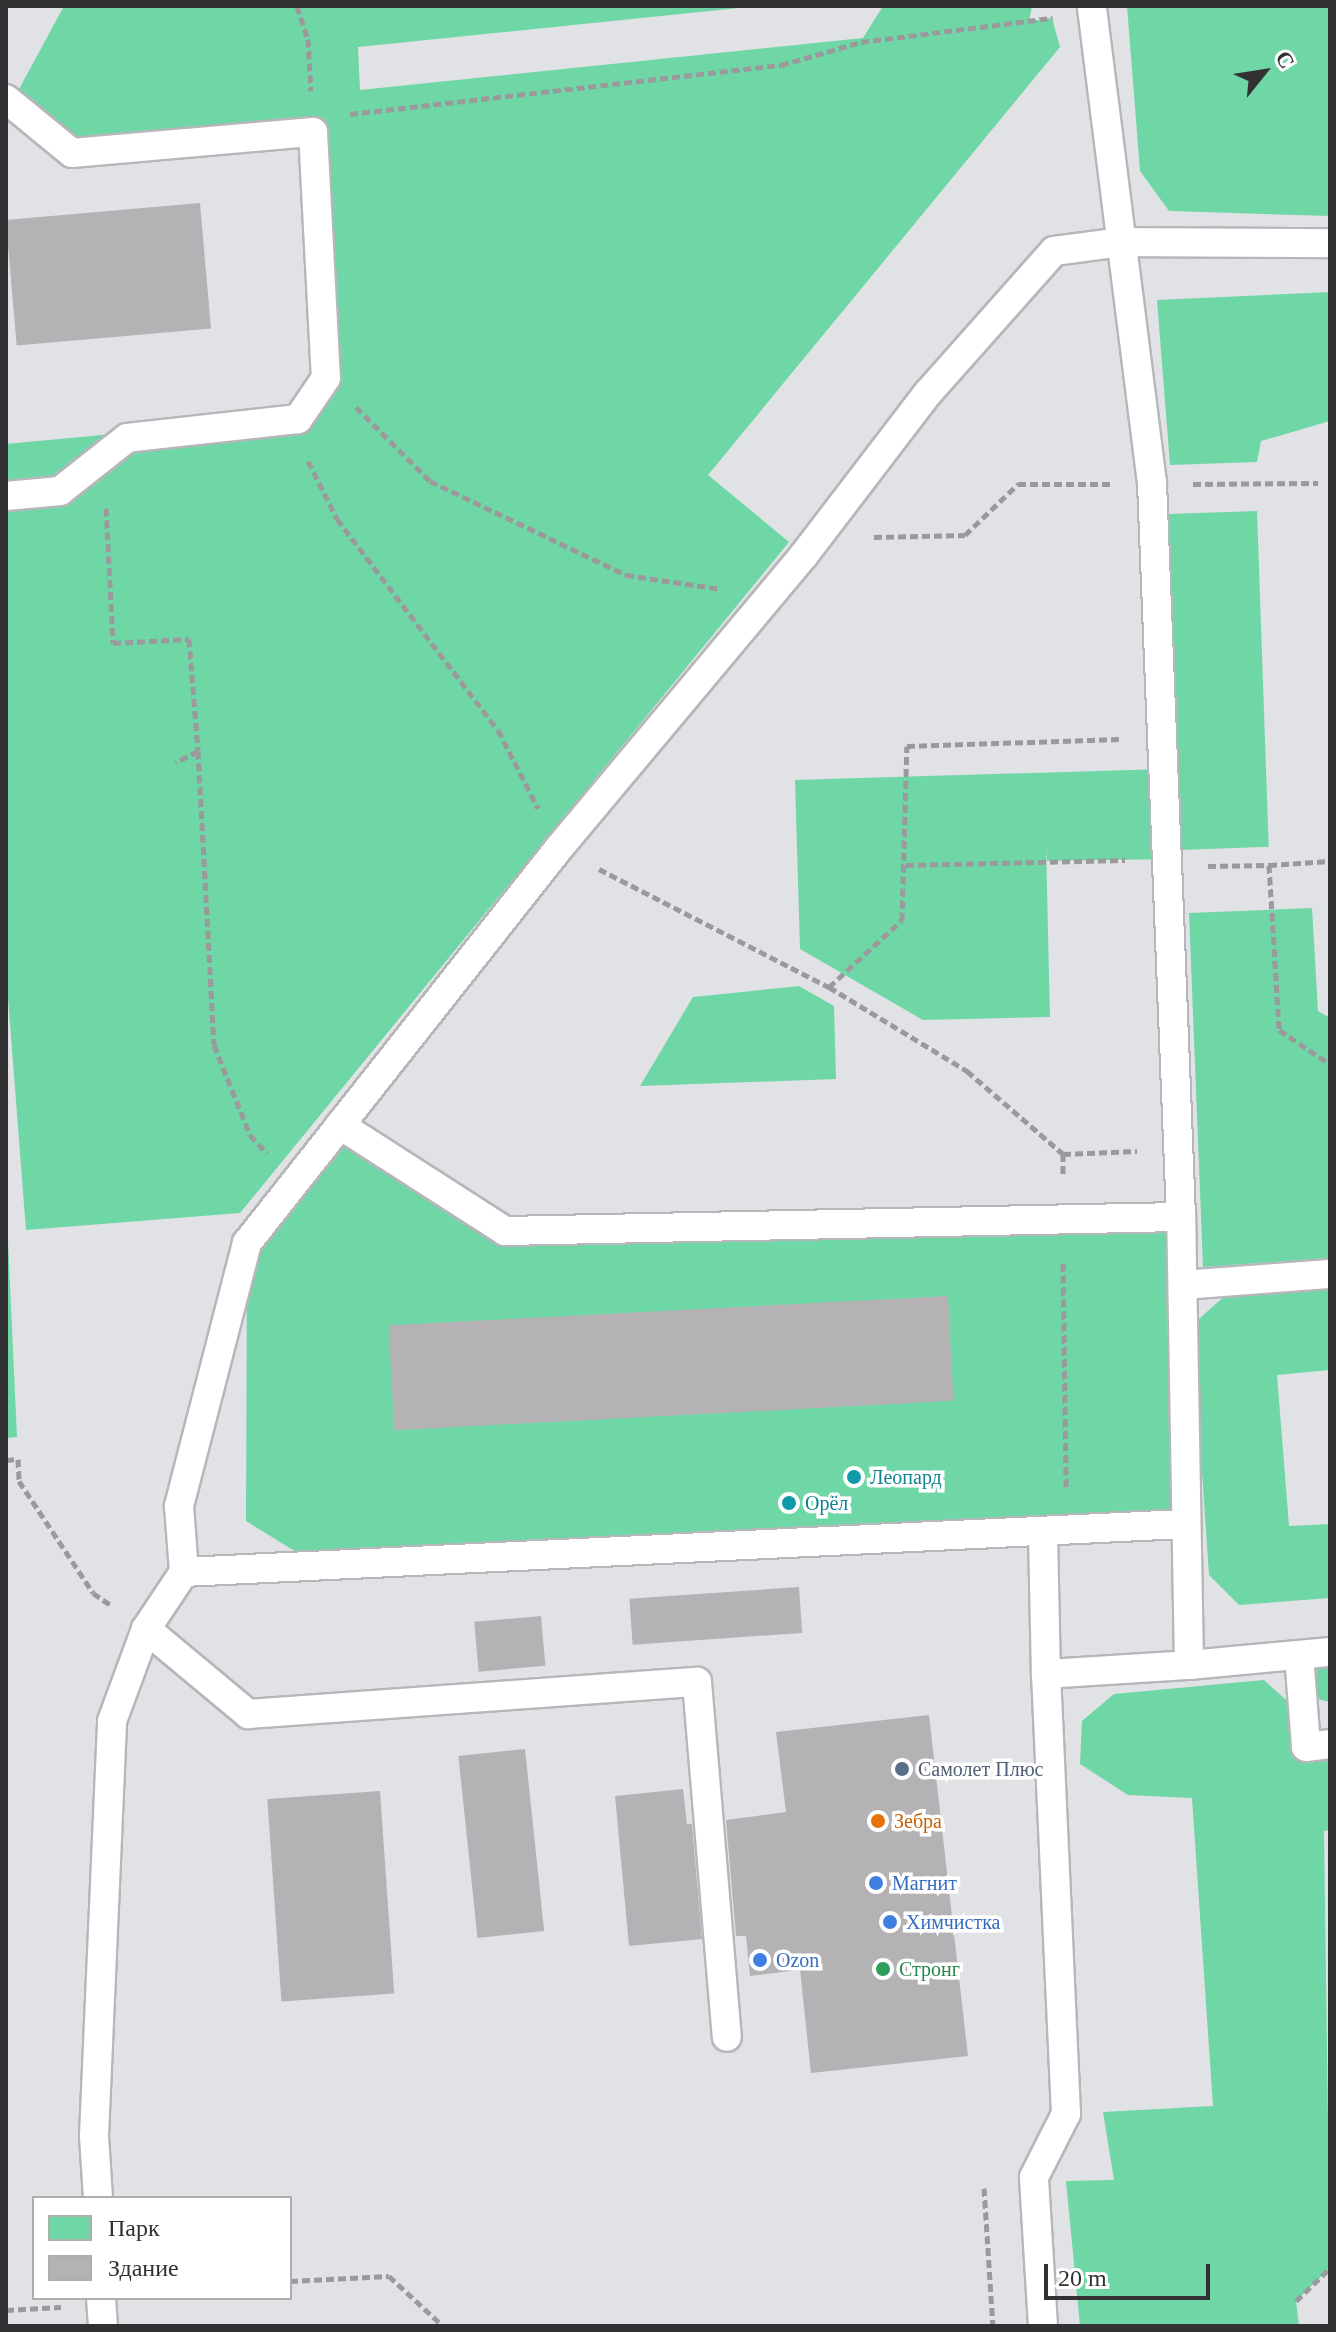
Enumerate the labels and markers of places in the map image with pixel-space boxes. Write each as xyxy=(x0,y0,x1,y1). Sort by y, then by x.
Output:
place label: Леопард xyxy=(870,1465,942,1489)
marker: Леопард xyxy=(845,1468,863,1486)
place label: Орёл xyxy=(805,1491,848,1515)
marker: Орёл xyxy=(780,1494,798,1512)
place label: Самолет Плюс xyxy=(918,1757,1043,1781)
marker: Самолет Плюс xyxy=(893,1760,911,1778)
place label: Зебра xyxy=(894,1809,942,1833)
marker: Зебра xyxy=(869,1812,887,1830)
place label: Магнит xyxy=(892,1871,957,1895)
marker: Магнит xyxy=(867,1874,885,1892)
place label: Химчистка xyxy=(906,1910,1000,1934)
marker: Химчистка xyxy=(881,1913,899,1931)
place label: Ozon xyxy=(776,1948,819,1972)
marker: Ozon xyxy=(751,1951,769,1969)
place label: Стронг xyxy=(899,1957,960,1981)
marker: Стронг xyxy=(874,1960,892,1978)

